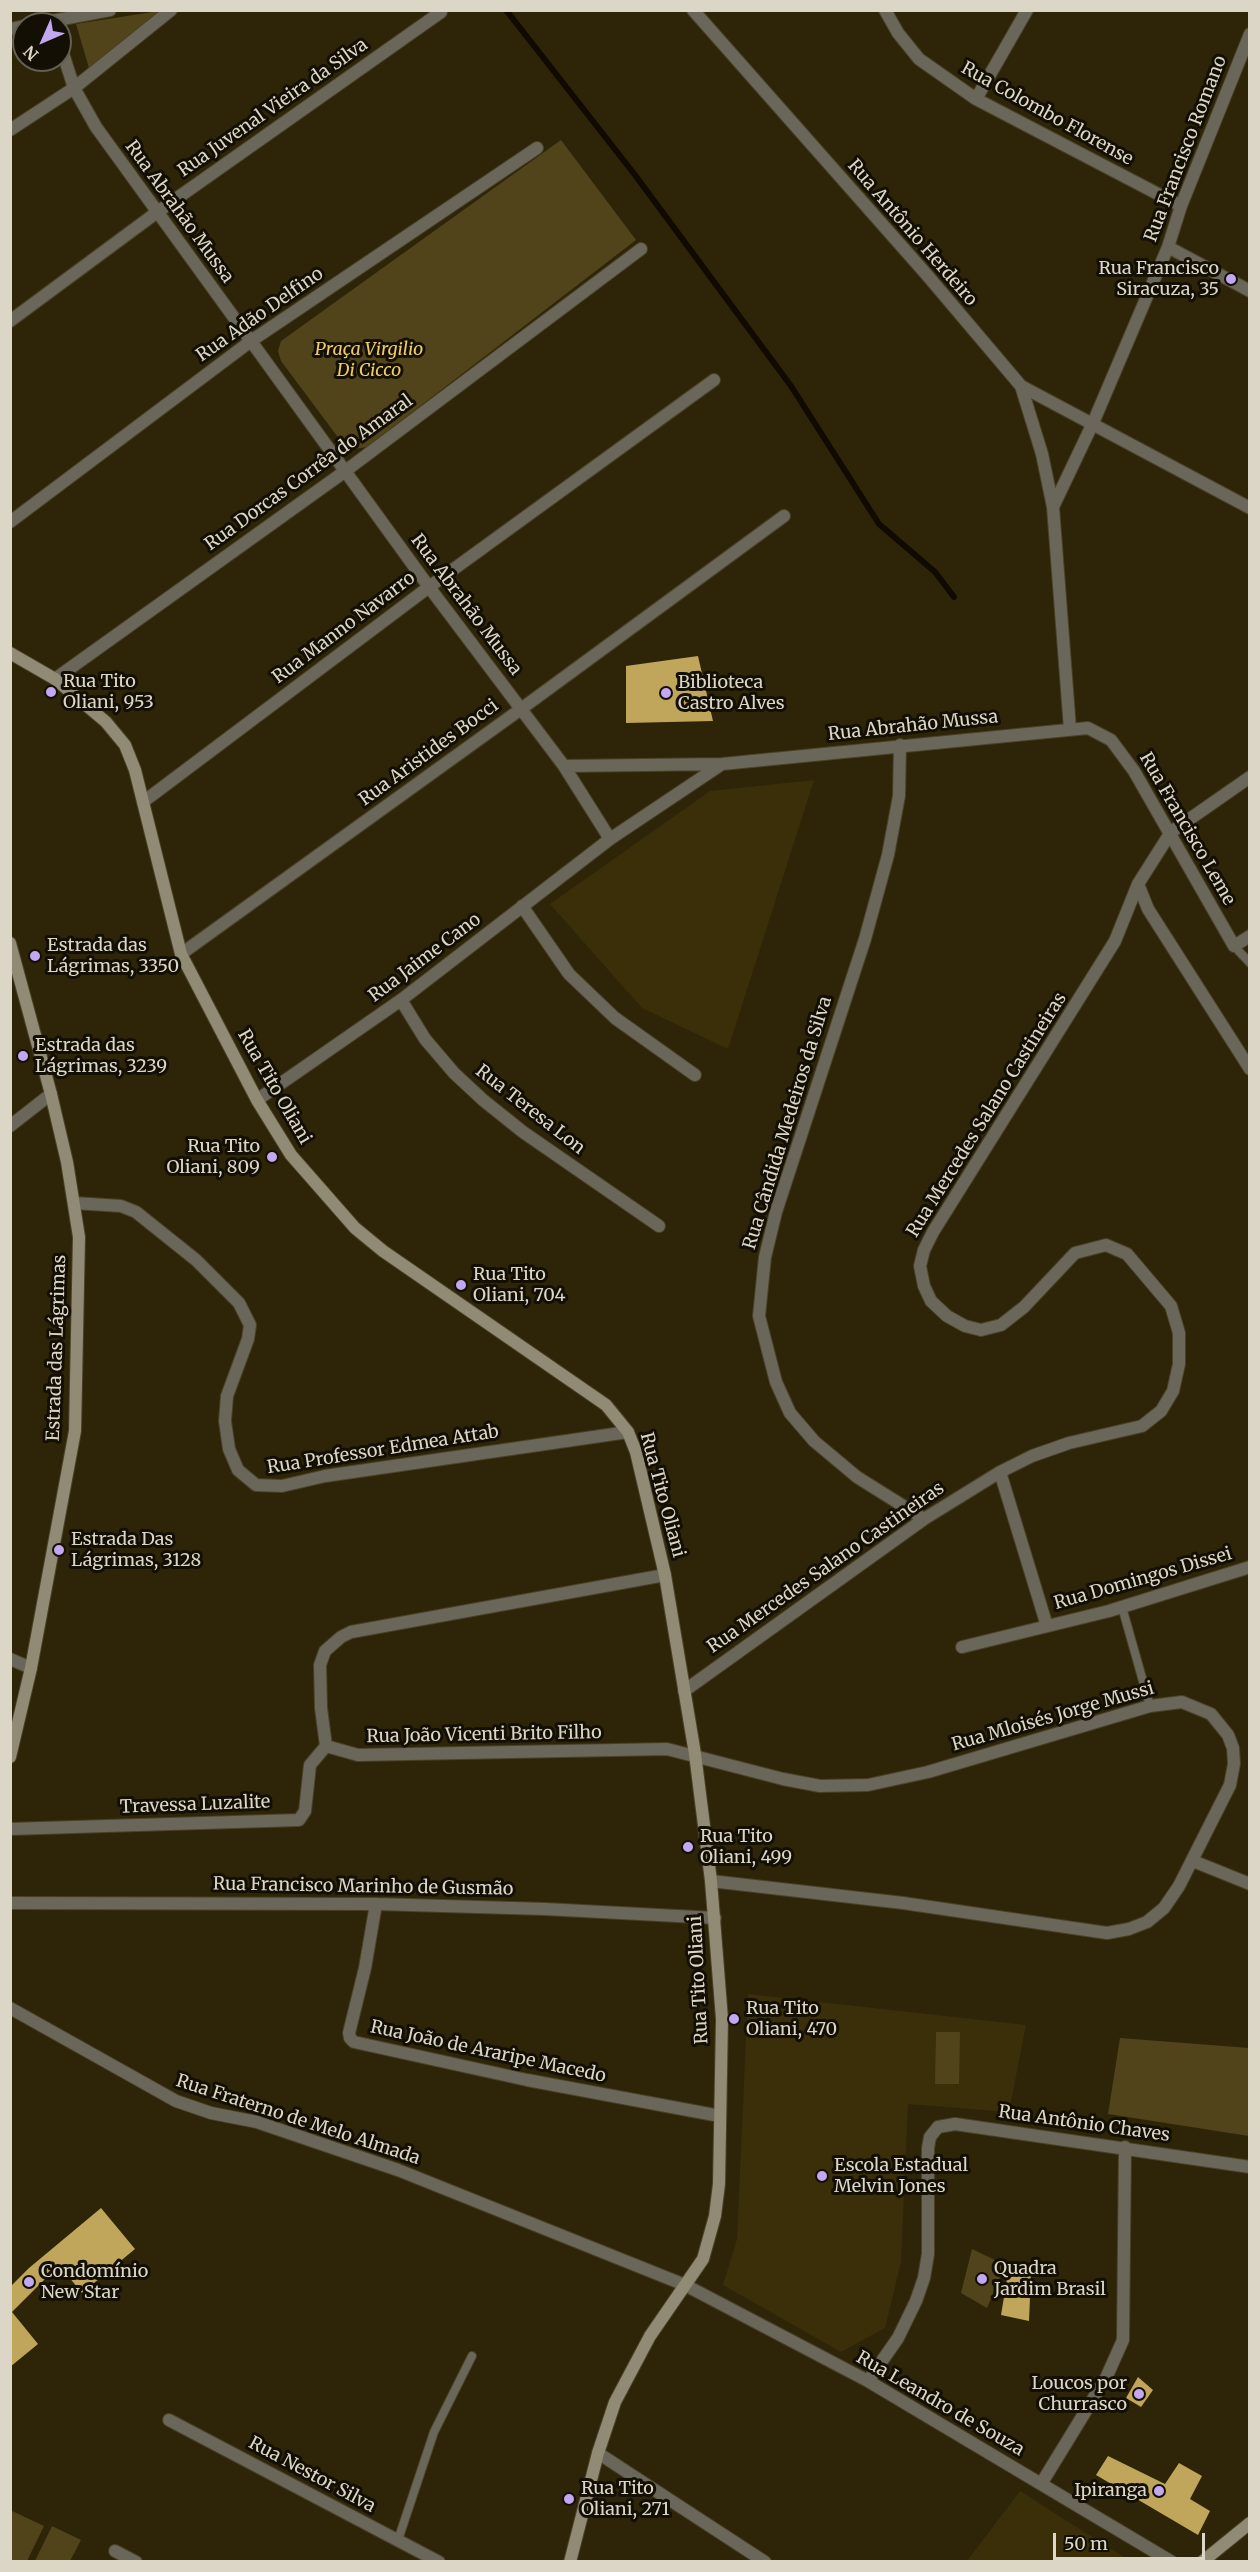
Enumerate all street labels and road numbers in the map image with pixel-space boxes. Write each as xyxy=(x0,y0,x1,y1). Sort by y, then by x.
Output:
street label: Rua Juvenal Vieira da Silva xyxy=(174,34,372,182)
street label: Rua Francisco Romano xyxy=(1141,53,1231,245)
street label: Rua Colombo Florense xyxy=(957,58,1137,170)
street label: Rua Abrahão Mussa xyxy=(120,137,238,287)
street label: Rua Antônio Herdeiro xyxy=(843,155,981,311)
street label: Rua Adão Delfino xyxy=(192,263,328,367)
street label: Rua Dorcas Corrêa do Amaral xyxy=(201,390,417,556)
street label: Rua Abrahão Mussa xyxy=(406,530,526,680)
street label: Rua Manno Navarro xyxy=(269,567,419,689)
street label: Rua Aristides Bocci xyxy=(355,695,503,811)
street label: Rua Abrahão Mussa xyxy=(827,706,999,746)
street label: Rua Francisco Leme xyxy=(1134,749,1240,909)
street label: Rua Jaime Cano xyxy=(365,909,485,1007)
street label: Rua Mercedes Salano Castineiras xyxy=(903,989,1071,1241)
street label: Rua Cândida Medeiros da Silva xyxy=(739,994,837,1252)
street label: Rua Tito Oliani xyxy=(232,1026,316,1148)
street label: Rua Teresa Lon xyxy=(471,1061,589,1159)
street label: Estrada das Lágrimas xyxy=(43,1254,71,1442)
street label: Rua Professor Edmea Attab xyxy=(266,1421,500,1479)
street label: Rua Tito Oliani xyxy=(635,1430,689,1560)
street label: Rua Mercedes Salano Castineiras xyxy=(703,1478,949,1658)
street label: Rua Domingos Dissei xyxy=(1052,1543,1234,1615)
street label: Rua Mloisés Jorge Mussi xyxy=(949,1678,1157,1756)
street label: Rua João Vicenti Brito Filho xyxy=(366,1722,602,1748)
street label: Travessa Luzalite xyxy=(119,1792,271,1818)
street label: Rua Francisco Marinho de Gusmão xyxy=(213,1874,513,1900)
street label: Rua Tito Oliani xyxy=(685,1915,713,2045)
street label: Rua João de Araripe Macedo xyxy=(368,2016,608,2088)
street label: Rua Fraterno de Melo Almada xyxy=(173,2070,423,2170)
street label: Rua Antônio Chaves xyxy=(997,2101,1171,2147)
street label: Rua Leandro de Souza xyxy=(852,2347,1028,2461)
street label: Rua Nestor Silva xyxy=(245,2433,379,2517)

